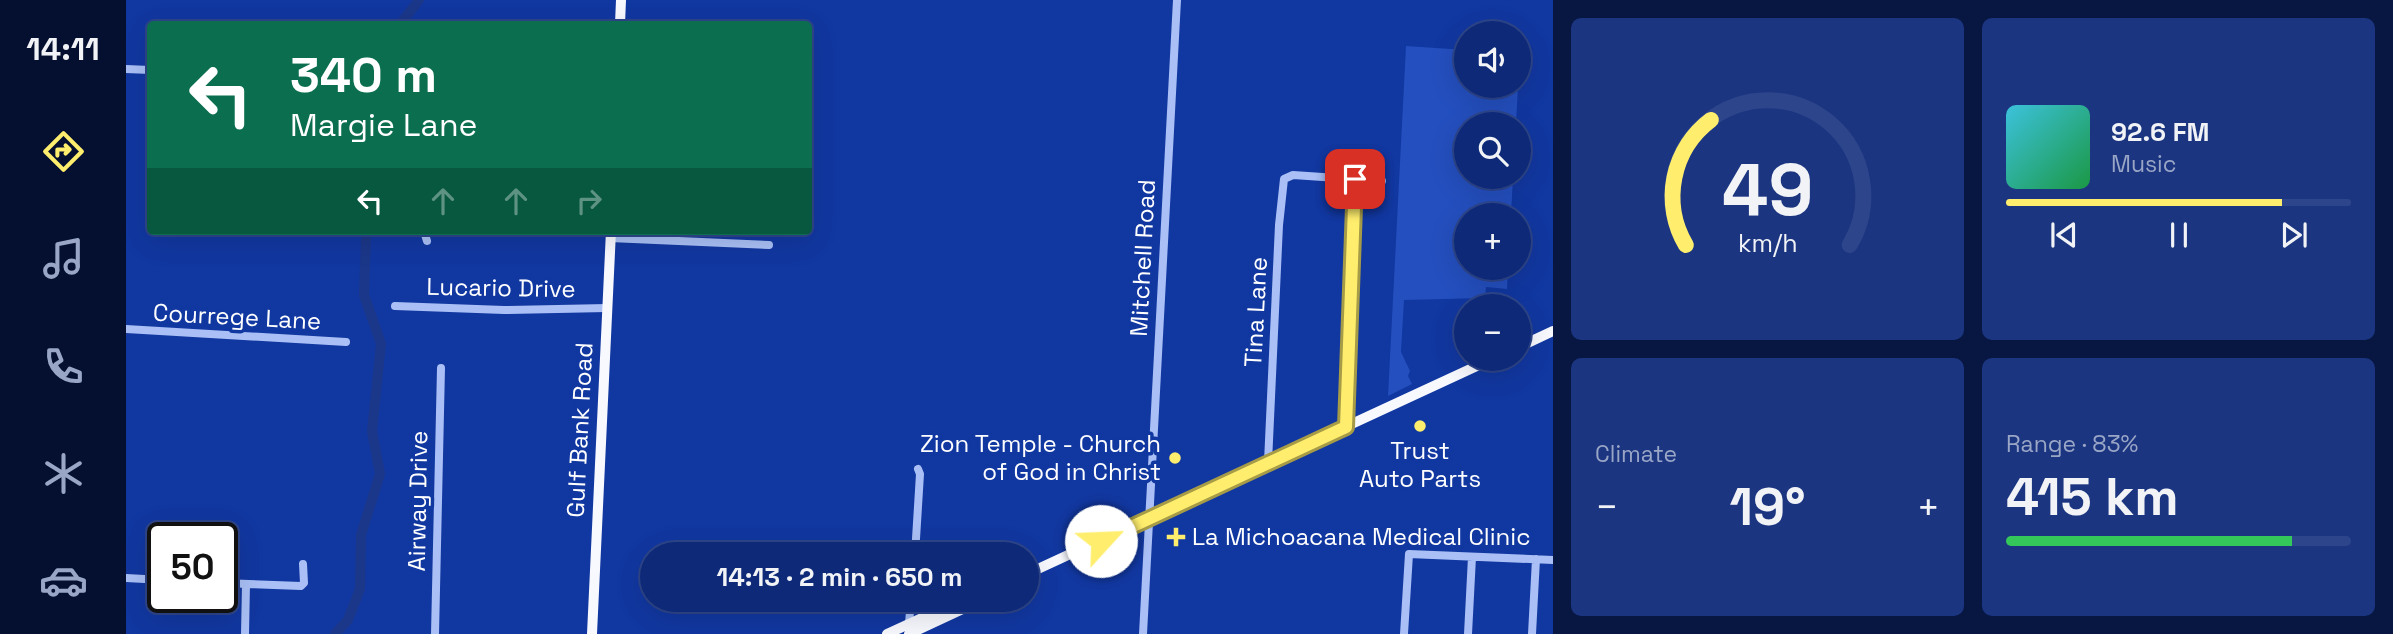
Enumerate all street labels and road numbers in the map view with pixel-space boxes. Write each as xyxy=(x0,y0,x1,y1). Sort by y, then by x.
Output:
street label: Mitchell Road xyxy=(1123,179,1162,337)
street label: Tina Lane xyxy=(1237,256,1274,368)
street label: Lucario Drive xyxy=(426,271,576,304)
street label: Courrege Lane xyxy=(152,297,322,336)
street label: Gulf Bank Road xyxy=(559,342,600,518)
street label: Airway Drive xyxy=(401,430,434,572)

